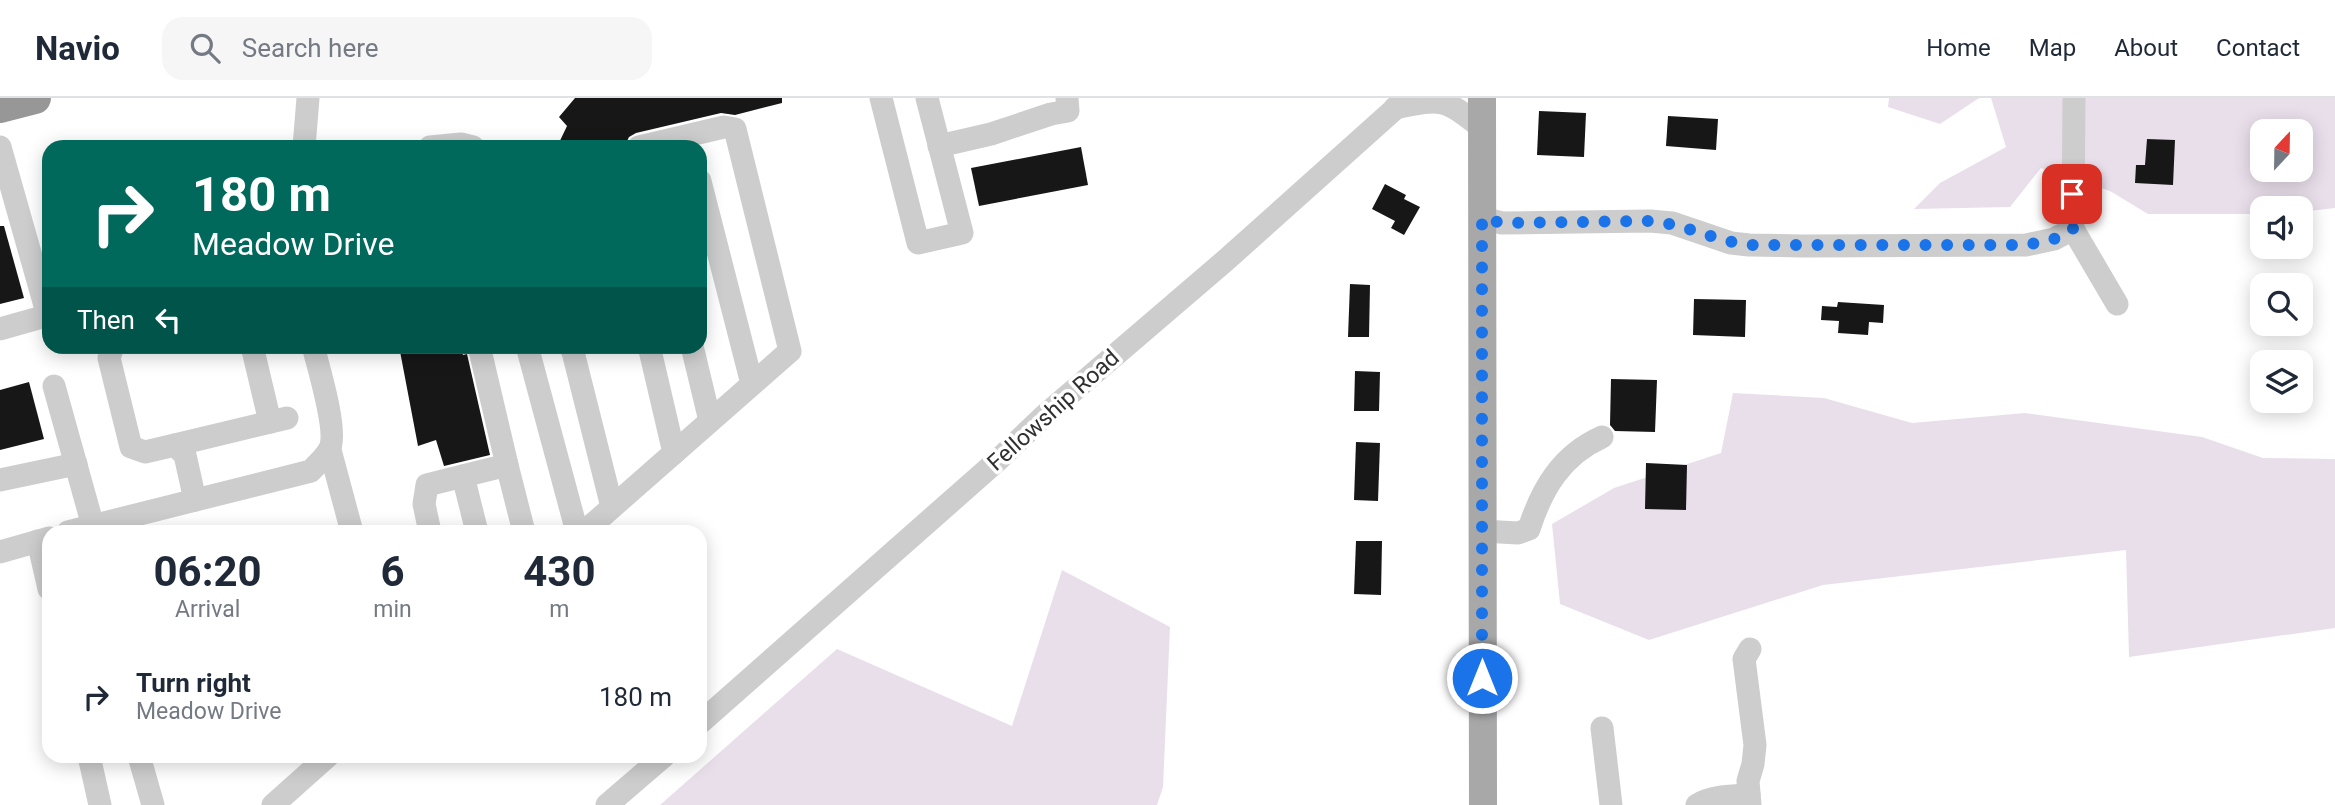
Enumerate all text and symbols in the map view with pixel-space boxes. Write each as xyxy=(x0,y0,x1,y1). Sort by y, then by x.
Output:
search box xyxy=(162,17,652,80)
text: Navio xyxy=(35,29,120,68)
icon: search xyxy=(186,29,224,67)
text: Search here xyxy=(242,33,379,63)
text: Home xyxy=(1926,34,1991,62)
text: Map xyxy=(2029,34,2076,62)
text: About xyxy=(2114,34,2178,62)
text: Contact xyxy=(2216,34,2300,62)
north arrow xyxy=(2250,119,2314,182)
map controls xyxy=(2250,119,2313,413)
pin xyxy=(2042,164,2102,224)
text: 180 m xyxy=(192,166,331,223)
icon: right xyxy=(77,168,168,259)
icon: arrive xyxy=(2053,175,2091,213)
button: sound xyxy=(2250,196,2313,259)
text: Meadow Drive xyxy=(192,225,394,263)
button: search xyxy=(2250,273,2313,336)
icon: left xyxy=(149,301,187,339)
text: Then xyxy=(77,305,135,335)
street label: Fellowship Road xyxy=(982,344,1125,477)
button: layers xyxy=(2250,350,2313,413)
text: 06:20 xyxy=(154,547,262,596)
text: 6 xyxy=(380,547,405,596)
text: 430 xyxy=(523,547,596,596)
text: Arrival xyxy=(175,596,240,623)
text: min xyxy=(373,596,412,623)
text: m xyxy=(549,596,569,623)
position arrow xyxy=(1445,641,1519,715)
text: Turn right xyxy=(136,668,251,698)
icon: right xyxy=(77,678,115,716)
text: 180 m xyxy=(599,682,672,712)
text: Meadow Drive xyxy=(136,698,282,725)

